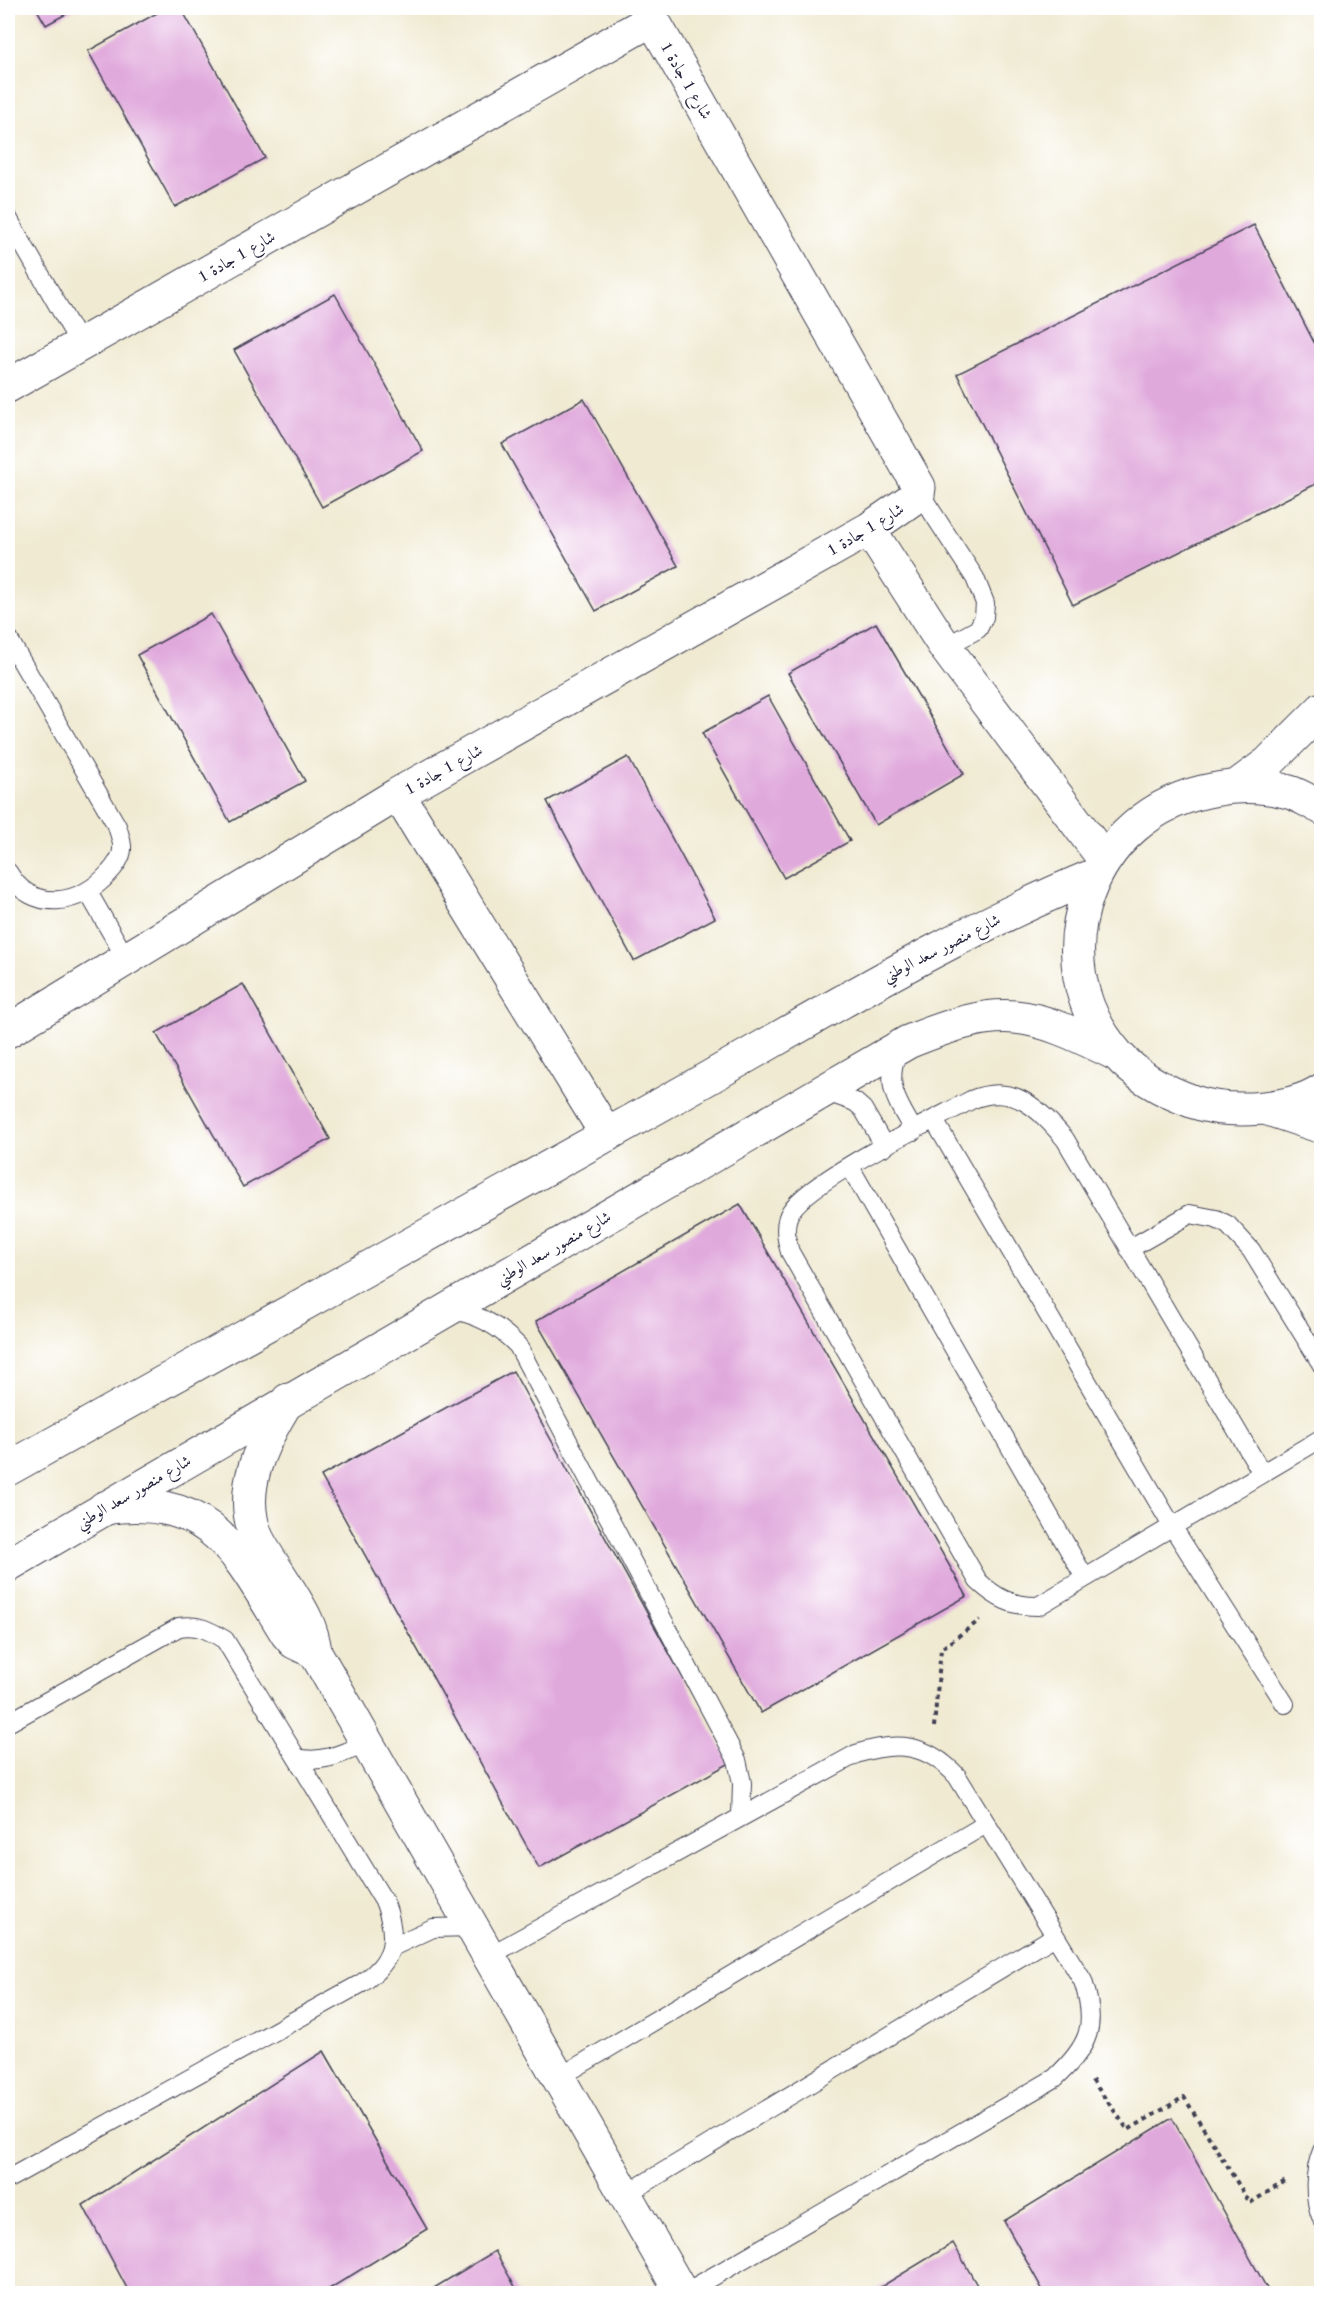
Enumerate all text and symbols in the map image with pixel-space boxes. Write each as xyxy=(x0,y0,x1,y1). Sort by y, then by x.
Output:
street label: شارع 1 جادة 1 xyxy=(653,40,714,124)
street label: شارع 1 جادة 1 xyxy=(196,229,280,290)
street label: شارع 1 جادة 1 xyxy=(825,502,909,563)
street label: شارع 1 جادة 1 xyxy=(402,743,488,802)
street label: شارع منصور سعد الوطني xyxy=(880,912,1006,991)
street label: شارع منصور سعد الوطني xyxy=(494,1209,617,1293)
street label: شارع منصور سعد الوطني xyxy=(74,1453,197,1537)

